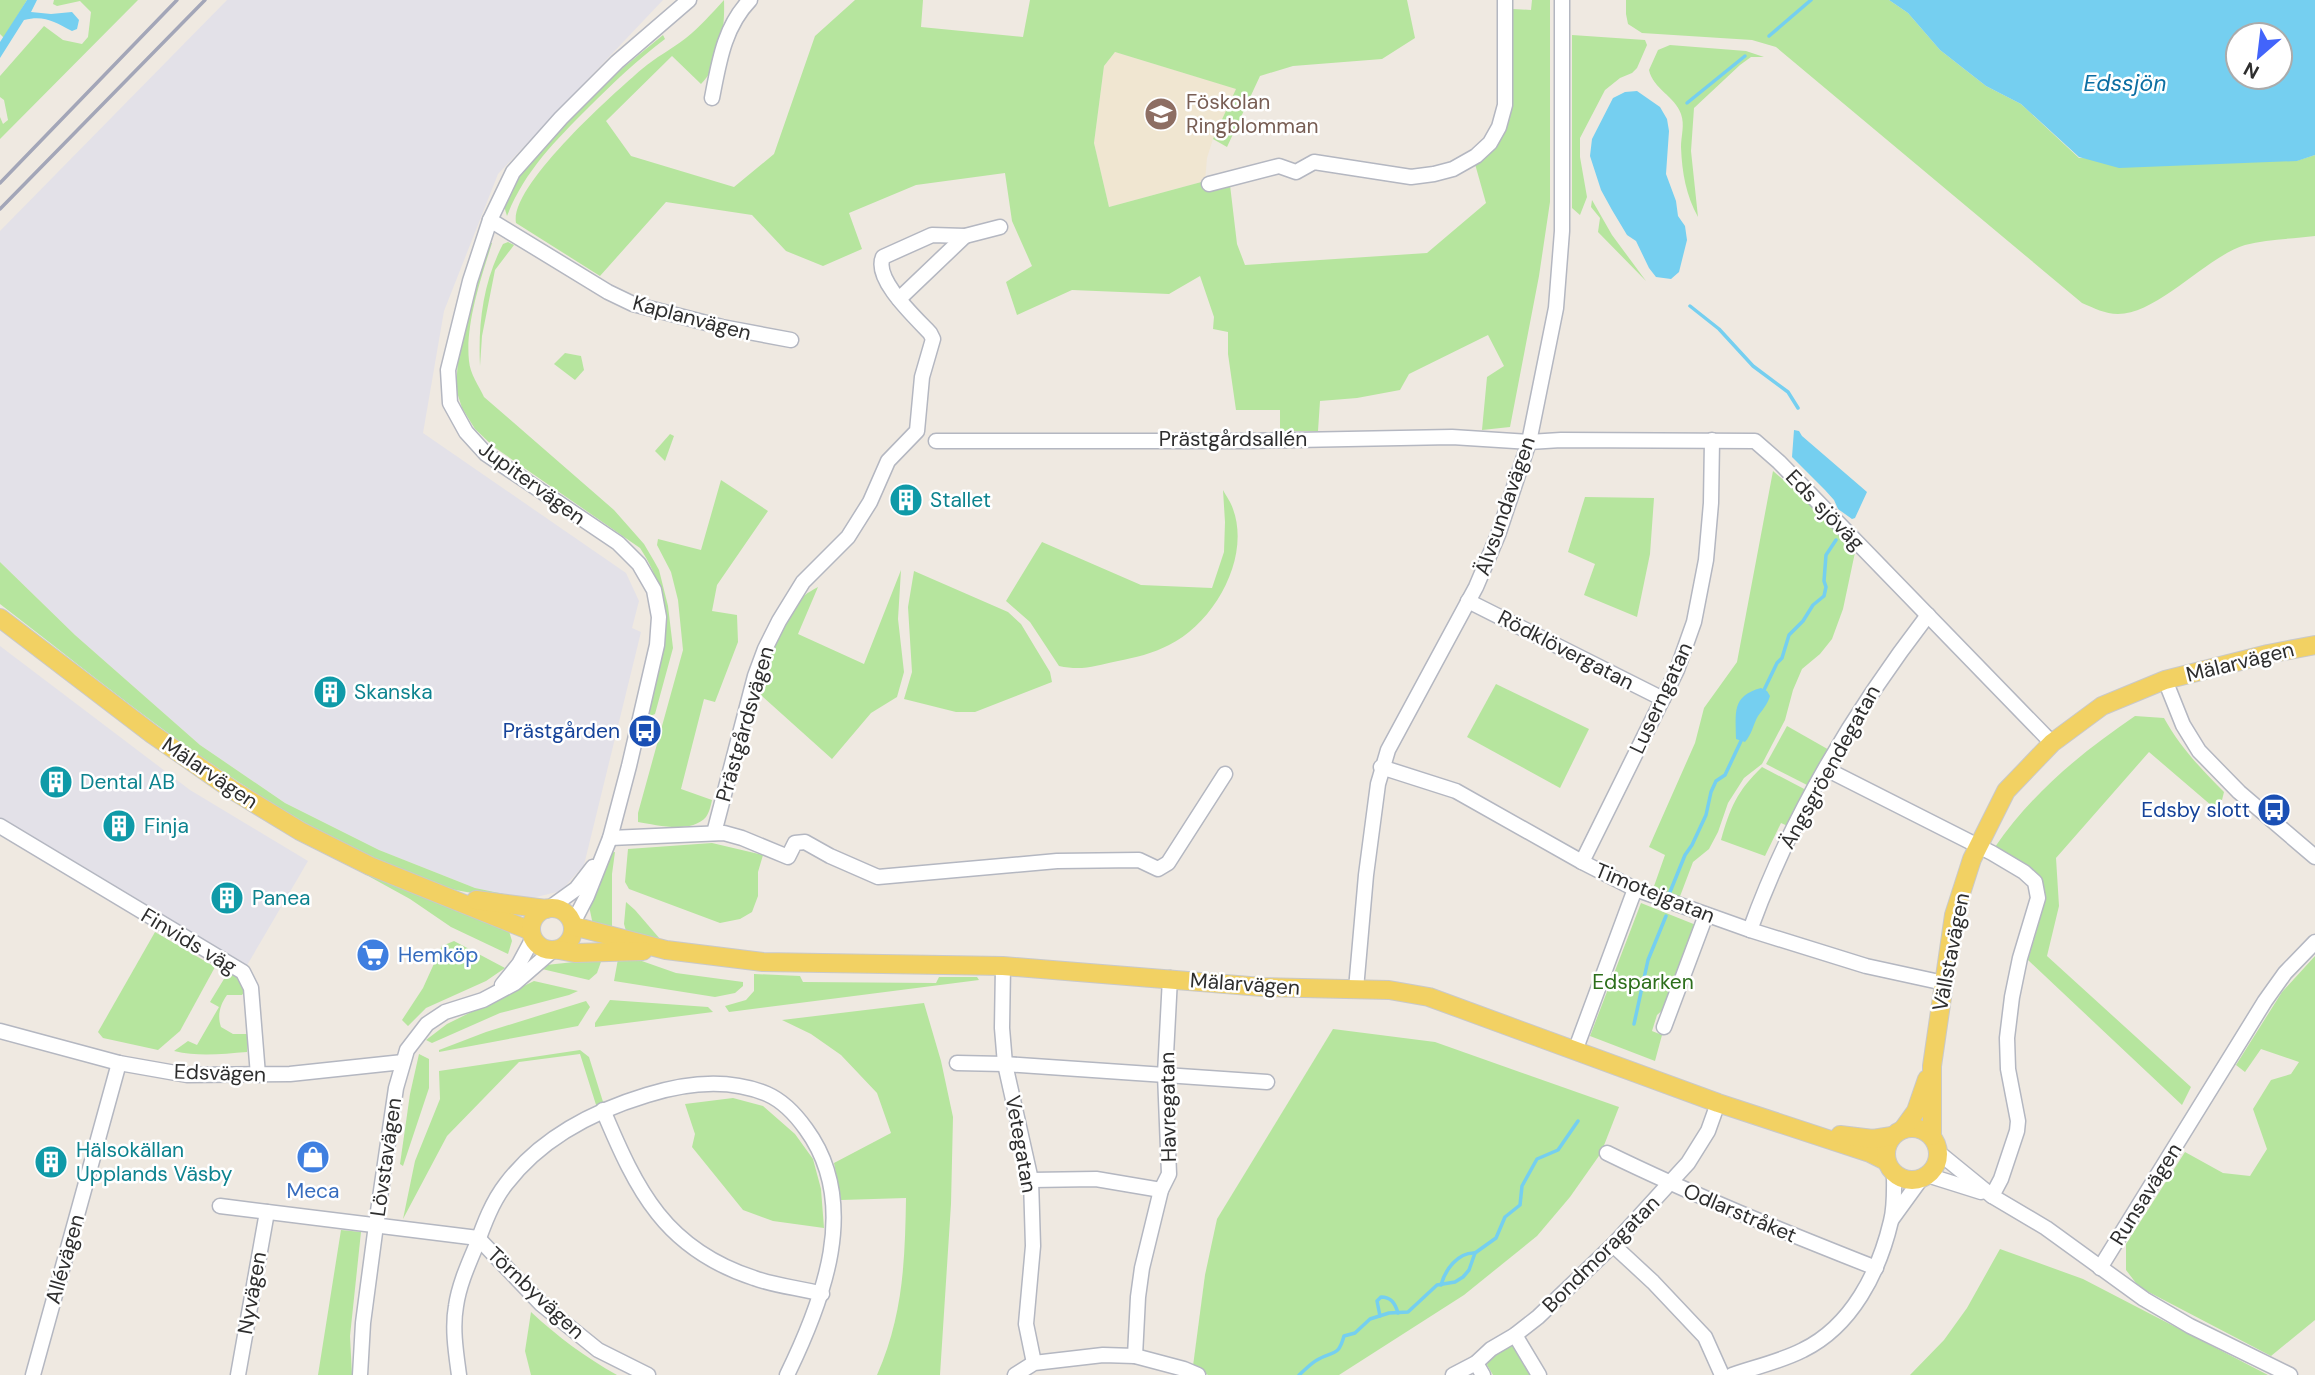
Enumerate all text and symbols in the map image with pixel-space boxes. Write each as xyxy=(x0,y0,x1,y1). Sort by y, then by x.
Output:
north arrow xyxy=(2224,21,2294,91)
text: N xyxy=(2239,56,2263,85)
water label: Edssjön xyxy=(2084,68,2166,98)
place label: Föskolan Ringblomman xyxy=(1186,88,1318,140)
school or university icon: Föskolan Ringblomman xyxy=(1142,95,1180,133)
street label: Kaplanvägen xyxy=(630,289,754,347)
street label: Prästgårdsallén xyxy=(1159,425,1307,453)
street label: Älvsundavägen xyxy=(1468,433,1542,579)
street label: Jupitervägen xyxy=(473,435,591,531)
street label: Eds sjöväg xyxy=(1779,463,1871,557)
building icon: Stallet xyxy=(887,481,925,519)
place label: Stallet xyxy=(930,486,991,514)
street label: Rödklövergatan xyxy=(1493,604,1639,696)
street label: Mälarvägen xyxy=(2183,635,2297,689)
street label: Luserngatan xyxy=(1623,638,1699,758)
street label: Prästgårdsvägen xyxy=(709,643,781,805)
building icon: Skanska xyxy=(311,673,349,711)
place label: Skanska xyxy=(354,678,433,706)
street label: Ängsgröendegatan xyxy=(1773,680,1887,854)
bus stop icon: Prästgården xyxy=(626,712,664,750)
place label: Prästgården xyxy=(503,717,620,745)
street label: Mälarvägen xyxy=(156,731,264,815)
building icon: Dental AB xyxy=(37,763,75,801)
place label: Dental AB xyxy=(80,768,175,796)
bus stop icon: Edsby slott xyxy=(2255,791,2293,829)
place label: Edsby slott xyxy=(2141,796,2250,824)
building icon: Finja xyxy=(100,807,138,845)
place label: Finja xyxy=(144,812,189,840)
street label: Timotejgatan xyxy=(1591,856,1719,930)
building icon: Panea xyxy=(208,879,246,917)
place label: Panea xyxy=(252,884,311,912)
street label: Vällstavägen xyxy=(1926,890,1976,1014)
street label: Finvids väg xyxy=(136,901,242,981)
supermarket icon: Hemköp xyxy=(354,936,392,974)
place label: Hemköp xyxy=(398,941,478,969)
street label: Mälarvägen xyxy=(1189,966,1301,1002)
park label: Edsparken xyxy=(1592,968,1694,996)
street label: Havregatan xyxy=(1153,1052,1183,1162)
street label: Edsvägen xyxy=(173,1057,267,1089)
street label: Vetegatan xyxy=(999,1093,1043,1195)
street label: Lövstavägen xyxy=(364,1096,408,1218)
place label: Hälsokällan Upplands Väsby xyxy=(76,1136,233,1188)
shop icon: Meca xyxy=(294,1138,332,1176)
street label: Runsavägen xyxy=(2104,1138,2188,1250)
building icon: Hälsokällan Upplands Väsby xyxy=(32,1143,70,1181)
place label: Meca xyxy=(286,1177,340,1205)
street label: Odlarstråket xyxy=(1679,1177,1801,1249)
street label: Bondmoragatan xyxy=(1536,1189,1666,1319)
street label: Allévägen xyxy=(39,1211,91,1307)
street label: Törnbyvägen xyxy=(481,1241,591,1345)
street label: Nyvägen xyxy=(231,1249,273,1337)

